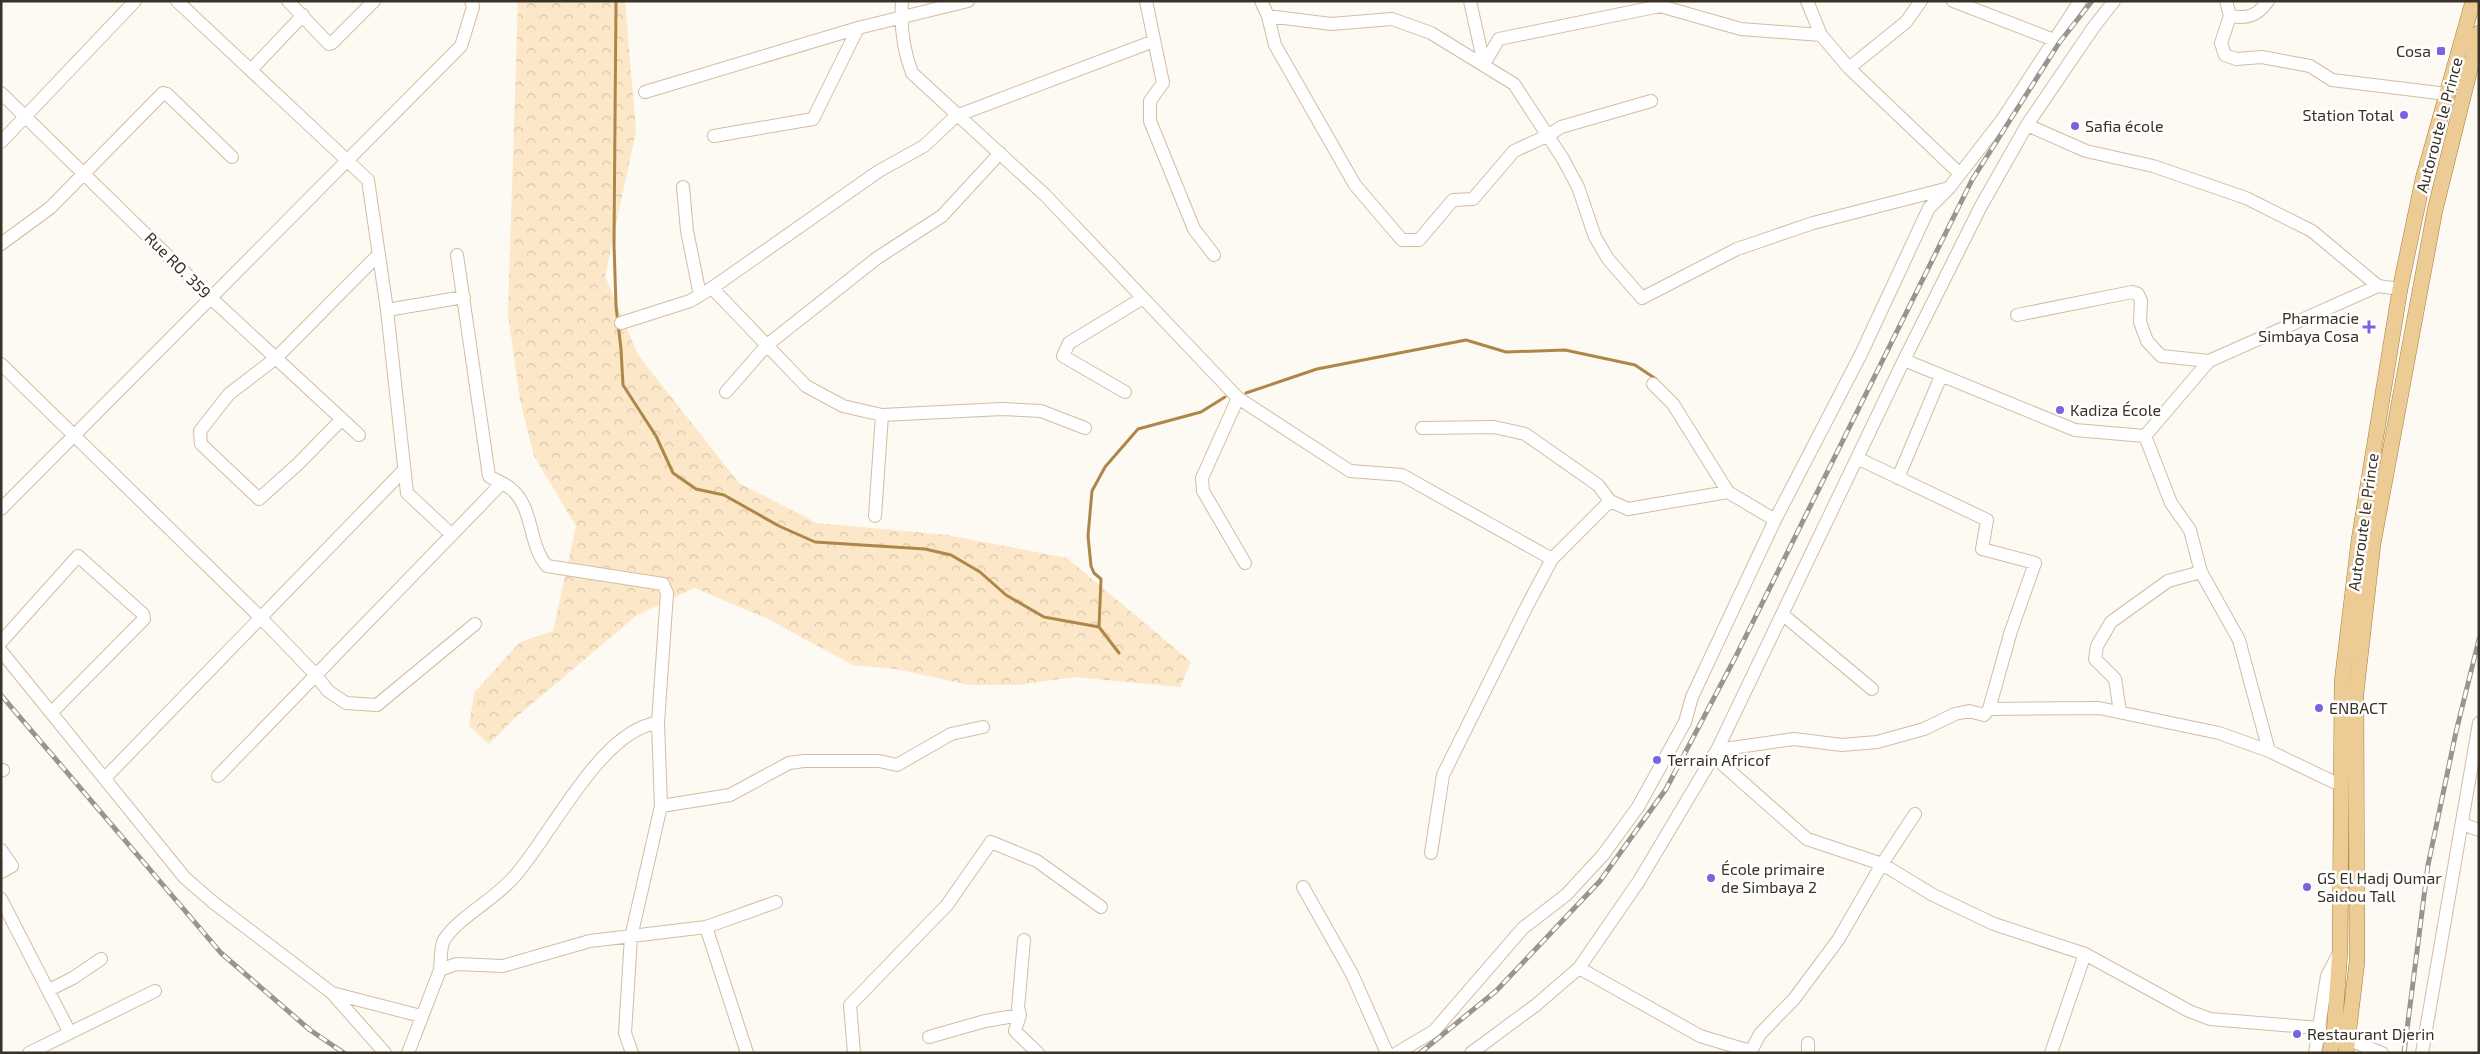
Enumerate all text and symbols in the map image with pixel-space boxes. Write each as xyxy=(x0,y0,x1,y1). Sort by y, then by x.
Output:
place label: Cosa xyxy=(2396,41,2431,60)
marker: Cosa xyxy=(2435,45,2447,57)
street label: Autoroute le Prince xyxy=(2411,55,2466,195)
place label: Station Total xyxy=(2302,105,2394,124)
marker: Station Total xyxy=(2398,109,2410,121)
place label: Safia école xyxy=(2085,116,2164,135)
marker: Safia école xyxy=(2069,120,2081,132)
street label: Rue RO. 359 xyxy=(141,228,215,302)
place label: Pharmacie Simbaya Cosa xyxy=(2258,308,2359,345)
marker: Pharmacie Simbaya Cosa xyxy=(2363,321,2375,333)
place label: Kadiza École xyxy=(2070,400,2161,419)
marker: Kadiza École xyxy=(2054,404,2066,416)
street label: Autoroute le Prince xyxy=(2343,452,2382,592)
place label: ENBACT xyxy=(2329,698,2387,717)
marker: ENBACT xyxy=(2313,702,2325,714)
place label: Terrain Africof xyxy=(1667,750,1771,769)
marker: Terrain Africof xyxy=(1651,754,1663,766)
place label: École primaire de Simbaya 2 xyxy=(1721,859,1825,896)
place label: GS El Hadj Oumar Saidou Tall xyxy=(2317,868,2442,905)
marker: École primaire de Simbaya 2 xyxy=(1705,872,1717,884)
marker: GS El Hadj Oumar Saidou Tall xyxy=(2301,881,2313,893)
place label: Restaurant Djerin xyxy=(2307,1024,2435,1044)
marker: Restaurant Djerin xyxy=(2291,1028,2303,1040)

